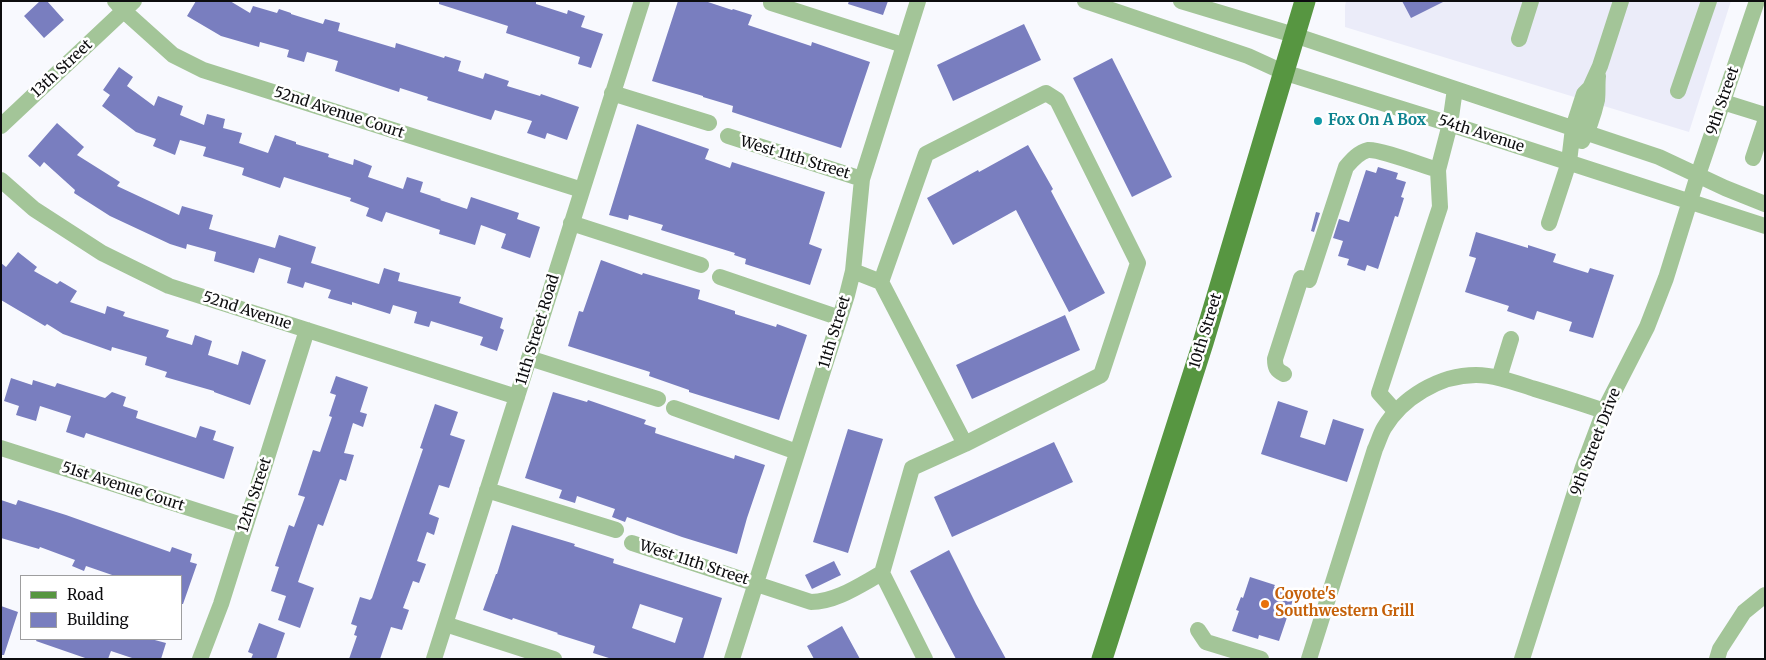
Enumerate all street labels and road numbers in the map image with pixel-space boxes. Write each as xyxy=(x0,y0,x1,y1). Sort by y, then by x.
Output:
street label: 13th Street xyxy=(28,36,96,102)
street label: 9th Street xyxy=(1703,64,1743,138)
street label: 52nd Avenue Court xyxy=(272,83,406,143)
street label: 54th Avenue xyxy=(1436,112,1526,156)
street label: West 11th Street xyxy=(738,133,852,183)
street label: 11th Street Road xyxy=(513,273,563,387)
street label: 52nd Avenue xyxy=(200,288,294,334)
street label: 10th Street xyxy=(1186,291,1226,371)
street label: 11th Street xyxy=(815,294,855,370)
street label: 9th Street Drive xyxy=(1567,386,1625,498)
street label: 12th Street xyxy=(234,455,276,535)
street label: 51st Avenue Court xyxy=(59,459,187,515)
street label: West 11th Street xyxy=(637,537,751,589)

